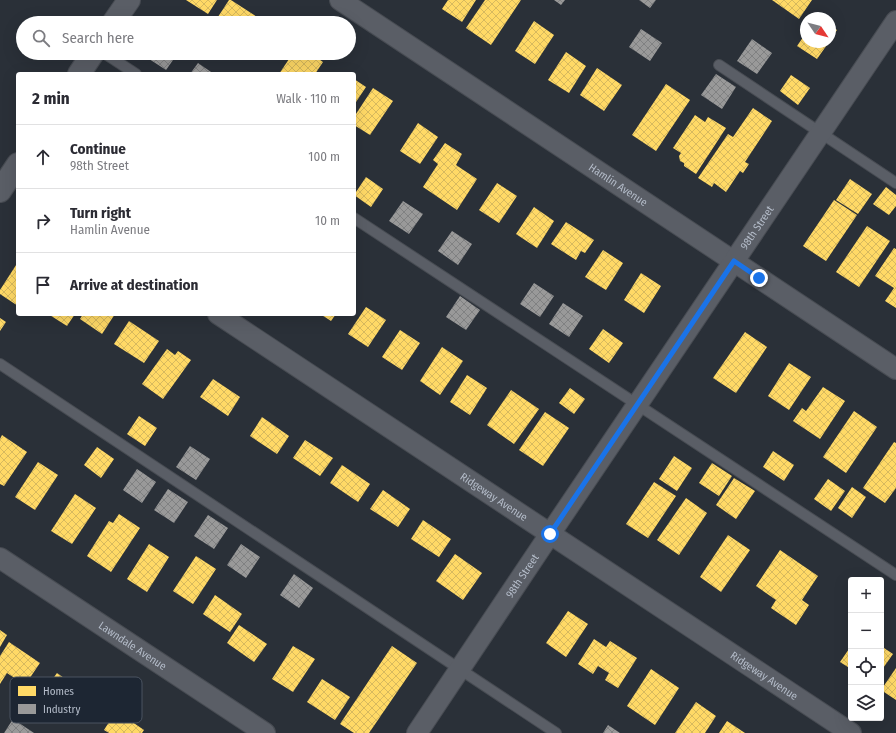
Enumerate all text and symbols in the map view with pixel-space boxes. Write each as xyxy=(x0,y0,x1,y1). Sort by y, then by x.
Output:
north arrow xyxy=(800,12,836,48)
search box xyxy=(16,16,356,60)
icon: search xyxy=(30,27,52,49)
text: Search here xyxy=(62,29,134,47)
text: 2 min xyxy=(32,88,70,109)
text: Walk · 110 m xyxy=(276,91,340,106)
text: Continue xyxy=(70,140,126,158)
icon: ahead xyxy=(32,146,54,168)
text: 100 m xyxy=(308,149,340,164)
text: 98th Street xyxy=(70,158,129,173)
street label: Hamlin Avenue xyxy=(586,161,650,209)
street label: 98th Street xyxy=(738,203,777,252)
text: Turn right xyxy=(70,204,131,222)
icon: right xyxy=(32,210,54,232)
text: 10 m xyxy=(315,213,340,228)
text: Hamlin Avenue xyxy=(70,222,150,237)
route end xyxy=(750,269,768,287)
icon: arrive xyxy=(32,274,54,296)
text: Arrive at destination xyxy=(70,276,198,294)
street label: Ridgeway Avenue xyxy=(458,470,530,524)
route start xyxy=(541,525,559,543)
street label: 98th Street xyxy=(503,551,542,601)
map controls xyxy=(848,577,884,721)
button: + xyxy=(848,577,884,613)
button: − xyxy=(848,613,884,649)
street label: Lawndale Avenue xyxy=(96,619,169,673)
street label: Ridgeway Avenue xyxy=(728,649,800,703)
button: locate xyxy=(848,649,884,685)
legend xyxy=(10,677,142,723)
text: Homes xyxy=(43,685,74,698)
button: layers xyxy=(848,685,884,721)
text: Industry xyxy=(43,703,80,716)

